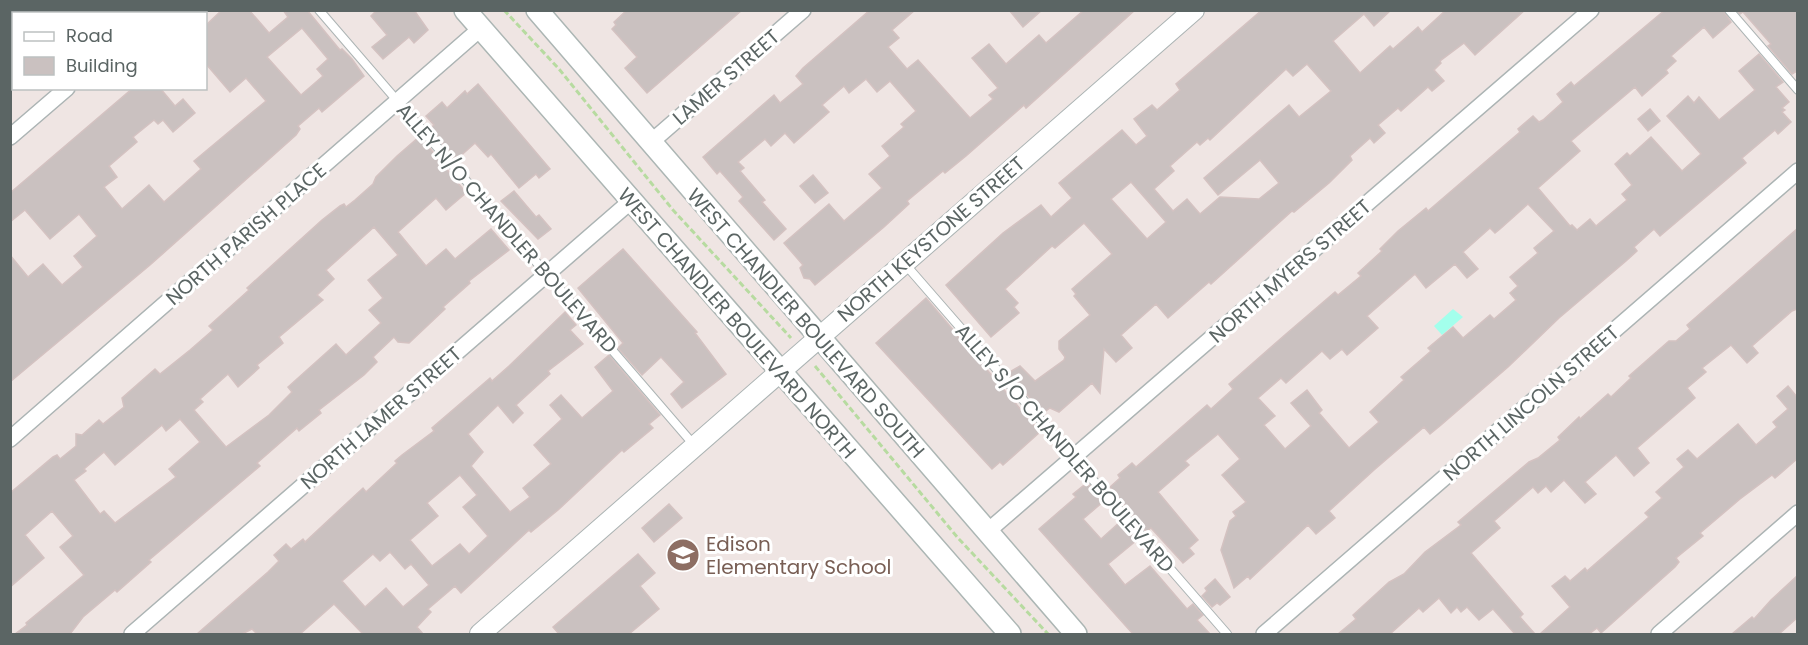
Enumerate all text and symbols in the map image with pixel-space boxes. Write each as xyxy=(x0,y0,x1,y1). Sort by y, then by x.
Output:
legend xyxy=(12,12,207,90)
text: Road xyxy=(66,23,113,48)
street label: LAMER STREET xyxy=(667,23,786,131)
text: Building xyxy=(66,53,138,78)
street label: ALLEY N/O CHANDLER BOULEVARD xyxy=(390,97,624,359)
street label: NORTH KEYSTONE STREET xyxy=(831,150,1031,328)
street label: NORTH PARISH PLACE xyxy=(160,156,332,312)
street label: WEST CHANDLER BOULEVARD NORTH xyxy=(611,181,863,465)
street label: WEST CHANDLER BOULEVARD SOUTH xyxy=(681,182,931,464)
street label: NORTH MYERS STREET xyxy=(1203,193,1377,349)
street label: ALLEY S/O CHANDLER BOULEVARD xyxy=(949,318,1181,578)
street label: NORTH LINCOLN STREET xyxy=(1437,319,1625,487)
street label: NORTH LAMER STREET xyxy=(294,340,468,496)
place label: Edison Elementary School xyxy=(706,530,891,581)
school or university icon: Edison Elementary School xyxy=(665,537,701,573)

